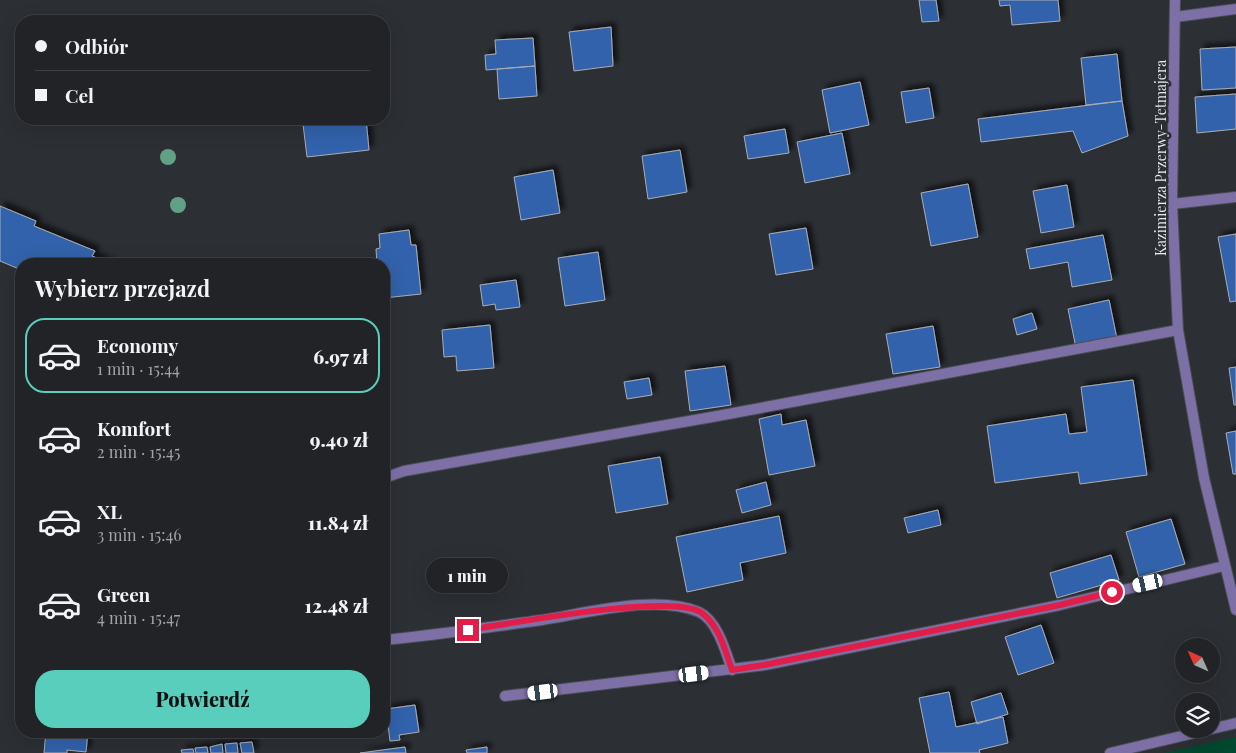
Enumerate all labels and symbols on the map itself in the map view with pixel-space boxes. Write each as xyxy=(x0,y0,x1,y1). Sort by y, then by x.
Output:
street label: Kazimierza Przerwy-Tetmajera xyxy=(1151,60,1170,256)
callout: 1 min xyxy=(427,558,509,592)
car xyxy=(1131,572,1164,594)
route start xyxy=(1101,581,1123,603)
route end xyxy=(457,619,479,641)
north arrow xyxy=(1175,638,1220,682)
car xyxy=(678,665,709,683)
car xyxy=(527,683,558,701)

